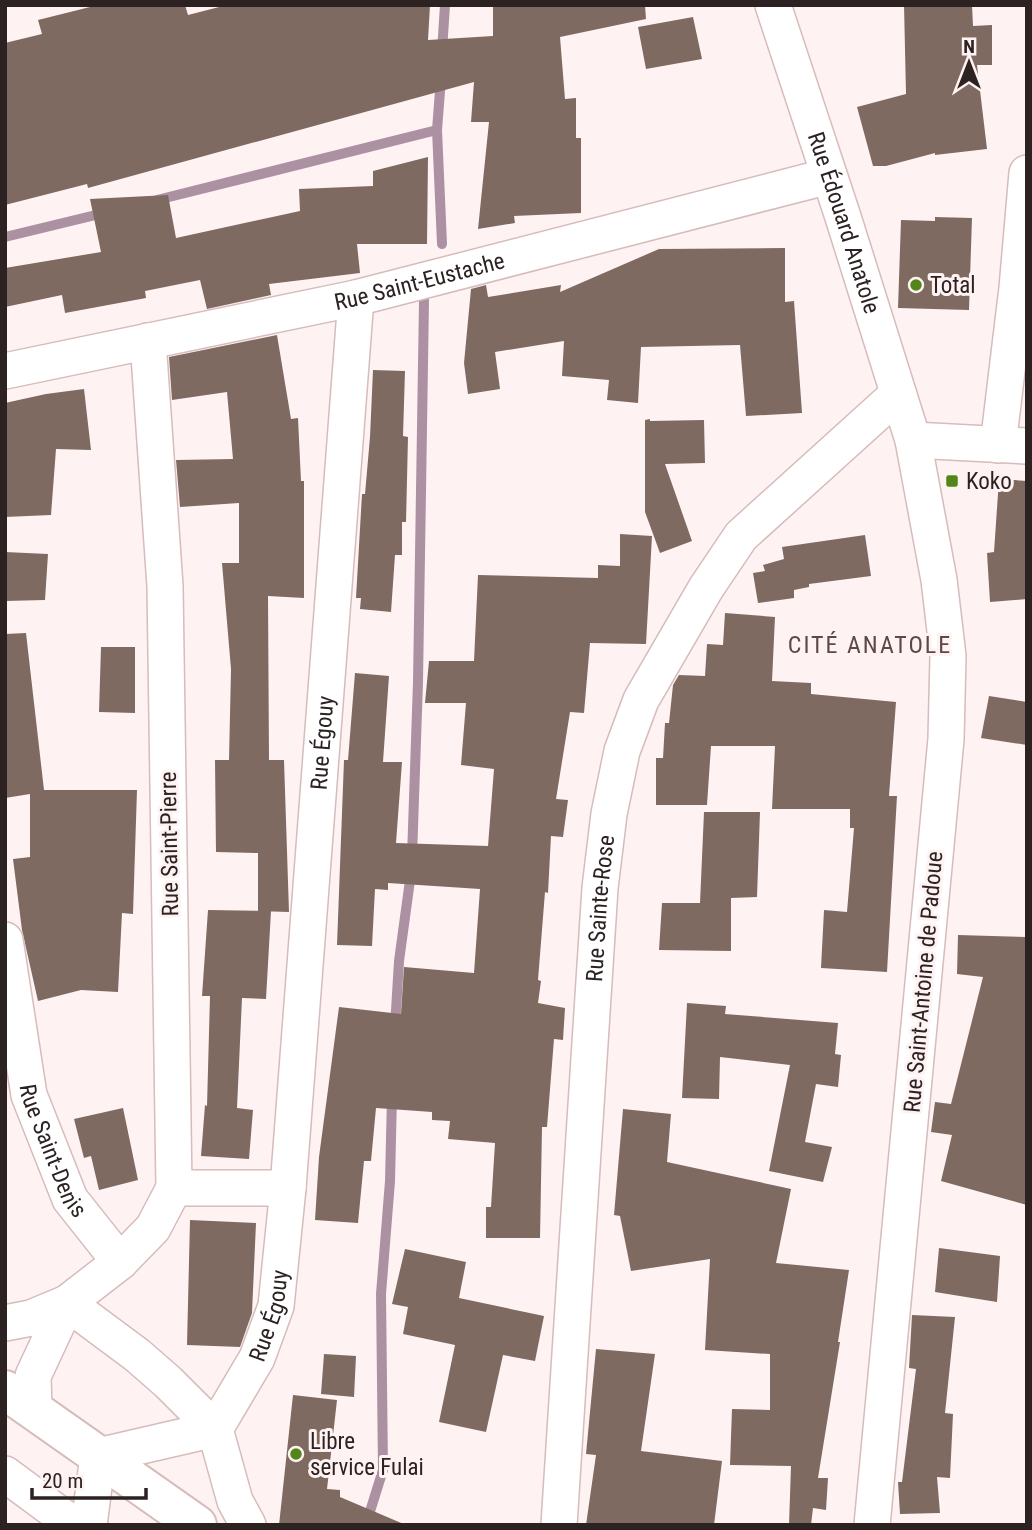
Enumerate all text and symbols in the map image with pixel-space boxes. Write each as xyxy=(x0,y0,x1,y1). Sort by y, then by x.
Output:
north arrow xyxy=(934,28,1004,98)
text: N xyxy=(963,35,975,58)
street label: Rue Édouard Anatole xyxy=(802,129,885,317)
street label: Rue Saint-Eustache xyxy=(332,247,507,316)
place label: Total xyxy=(930,272,976,299)
marker: Total xyxy=(908,277,924,293)
place label: Koko xyxy=(966,468,1012,495)
marker: Koko xyxy=(944,473,960,489)
district label: CITÉ ANATOLE xyxy=(788,631,952,659)
street label: Rue Égouy xyxy=(305,694,340,791)
street label: Rue Saint-Pierre xyxy=(155,771,184,917)
street label: Rue Sainte-Rose xyxy=(581,834,620,983)
street label: Rue Saint-Antoine de Padoue xyxy=(899,850,948,1114)
street label: Rue Saint-Denis xyxy=(13,1082,92,1223)
street label: Rue Égouy xyxy=(244,1268,294,1365)
place label: Libre service Fulai xyxy=(310,1428,424,1481)
marker: Libre service Fulai xyxy=(288,1446,304,1462)
scale bar xyxy=(32,1456,145,1500)
text: 20 m xyxy=(42,1469,83,1493)

